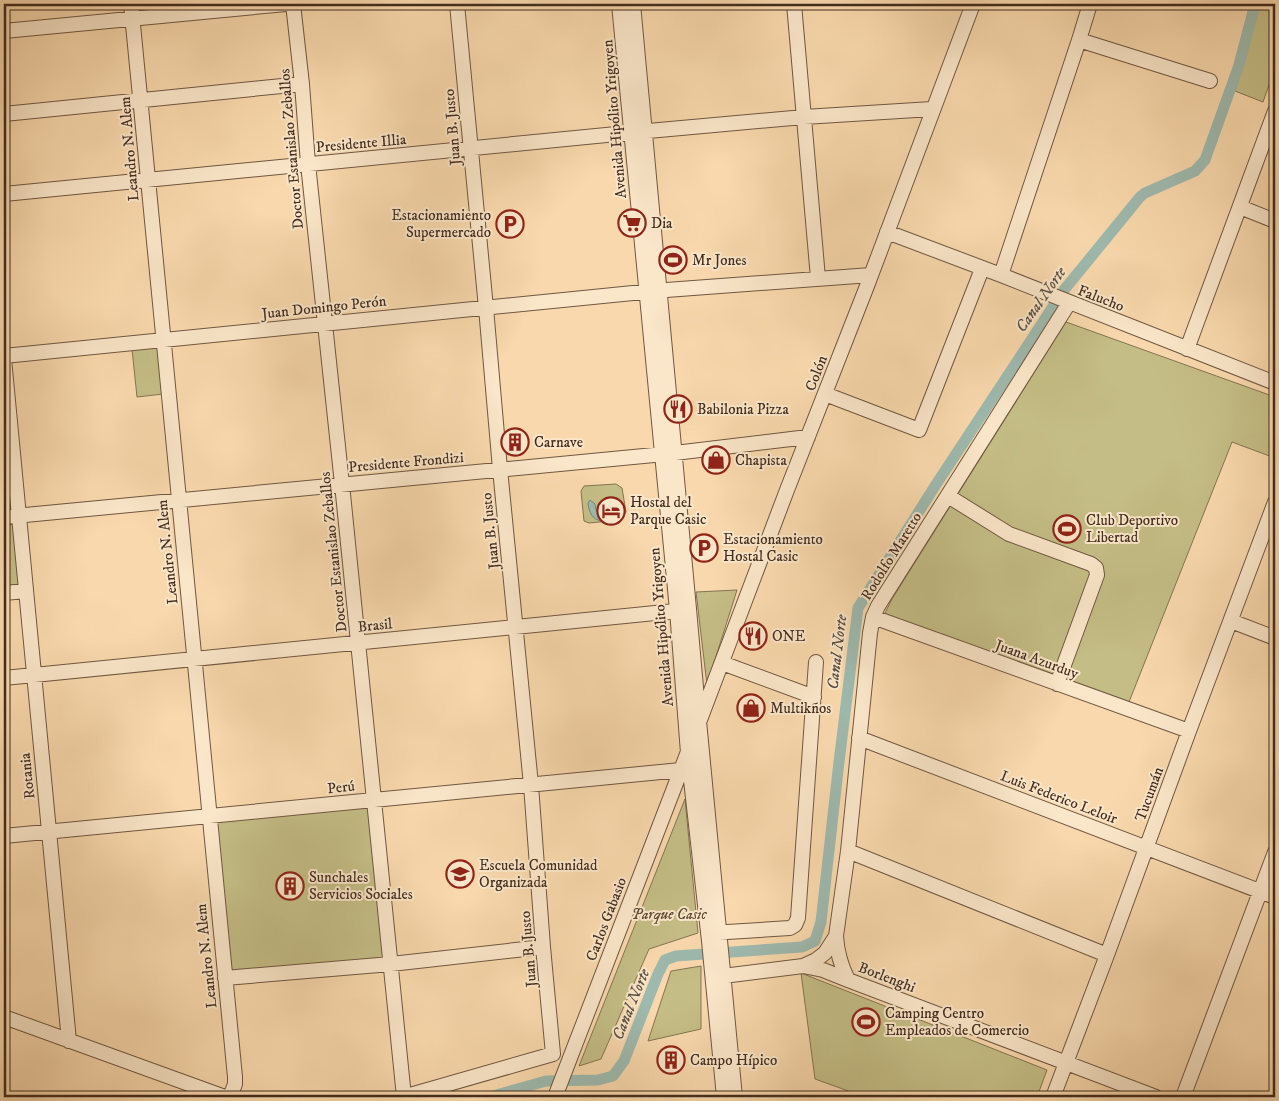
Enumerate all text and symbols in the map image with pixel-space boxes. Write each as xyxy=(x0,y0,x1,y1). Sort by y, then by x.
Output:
street label: Avenida Hipólito Yrigoyen xyxy=(598,39,631,199)
street label: Doctor Estanislao Zeballos xyxy=(275,68,308,230)
street label: Juan B. Justo xyxy=(440,88,465,168)
street label: Leandro N. Alem xyxy=(115,96,144,202)
street label: Presidente Illia xyxy=(315,130,408,157)
place label: Estacionamiento Supermercado xyxy=(391,206,491,242)
supermarket icon: Dia xyxy=(617,208,647,238)
parking icon: Estacionamiento Supermercado xyxy=(495,209,525,239)
place label: Dia xyxy=(651,214,673,233)
sports icon: Mr Jones xyxy=(658,245,688,275)
place label: Mr Jones xyxy=(692,251,747,270)
water label: Canal Norte xyxy=(1011,263,1071,336)
street label: Falucho xyxy=(1075,281,1127,316)
street label: Juan Domingo Perón xyxy=(259,291,387,324)
street label: Colón xyxy=(801,352,832,394)
restaurant icon: Babilonia Pizza xyxy=(663,394,693,424)
place label: Babilonia Pizza xyxy=(697,400,789,419)
building icon: Carnave xyxy=(500,427,530,457)
place label: Carnave xyxy=(534,433,583,452)
shop icon: Chapista xyxy=(701,445,731,475)
street label: Presidente Frondizi xyxy=(347,448,465,477)
place label: Chapista xyxy=(735,451,787,470)
street label: Doctor Estanislao Zeballos xyxy=(316,471,351,633)
street label: Juan B. Justo xyxy=(477,492,504,572)
place label: Hostal del Parque Casic xyxy=(630,493,707,529)
hotel icon: Hostal del Parque Casic xyxy=(596,496,626,526)
street label: Leandro N. Alem xyxy=(153,499,182,605)
street label: Rodolfo Maretto xyxy=(857,509,926,604)
place label: Club Deportivo Libertad xyxy=(1086,511,1178,547)
sports icon: Club Deportivo Libertad xyxy=(1052,514,1082,544)
place label: Estacionamiento Hostal Casic xyxy=(723,530,823,566)
parking icon: Estacionamiento Hostal Casic xyxy=(689,533,719,563)
street label: Avenida Hipólito Yrigoyen xyxy=(645,547,678,707)
water label: Canal Norte xyxy=(822,613,852,691)
street label: Brasil xyxy=(357,614,394,637)
restaurant icon: ONE xyxy=(738,621,768,651)
place label: ONE xyxy=(772,627,806,646)
street label: Juana Azurduy xyxy=(991,635,1082,684)
shop icon: Multikños xyxy=(736,693,766,723)
place label: Multikños xyxy=(770,699,831,718)
street label: Rotania xyxy=(16,751,39,800)
street label: Tucumán xyxy=(1131,764,1168,824)
street label: Luis Federico Leloir xyxy=(998,766,1120,829)
street label: Perú xyxy=(326,777,356,798)
place label: Escuela Comunidad Organizada xyxy=(479,856,598,892)
school or university icon: Escuela Comunidad Organizada xyxy=(445,859,475,889)
place label: Sunchales Servicios Sociales xyxy=(309,868,413,904)
building icon: Sunchales Servicios Sociales xyxy=(275,871,305,901)
street label: Carlos Gabasio xyxy=(582,875,631,964)
street label: Leandro N. Alem xyxy=(192,903,221,1009)
park label: Parque Casic xyxy=(631,905,707,924)
street label: Juan B. Justo xyxy=(516,910,541,990)
street label: Borlenghi xyxy=(856,958,918,997)
water label: Canal Norte xyxy=(608,965,654,1043)
place label: Camping Centro Empleados de Comercio xyxy=(885,1004,1029,1040)
sports icon: Camping Centro Empleados de Comercio xyxy=(851,1007,881,1037)
building icon: Campo Hípico xyxy=(656,1045,686,1075)
place label: Campo Hípico xyxy=(690,1051,777,1070)

